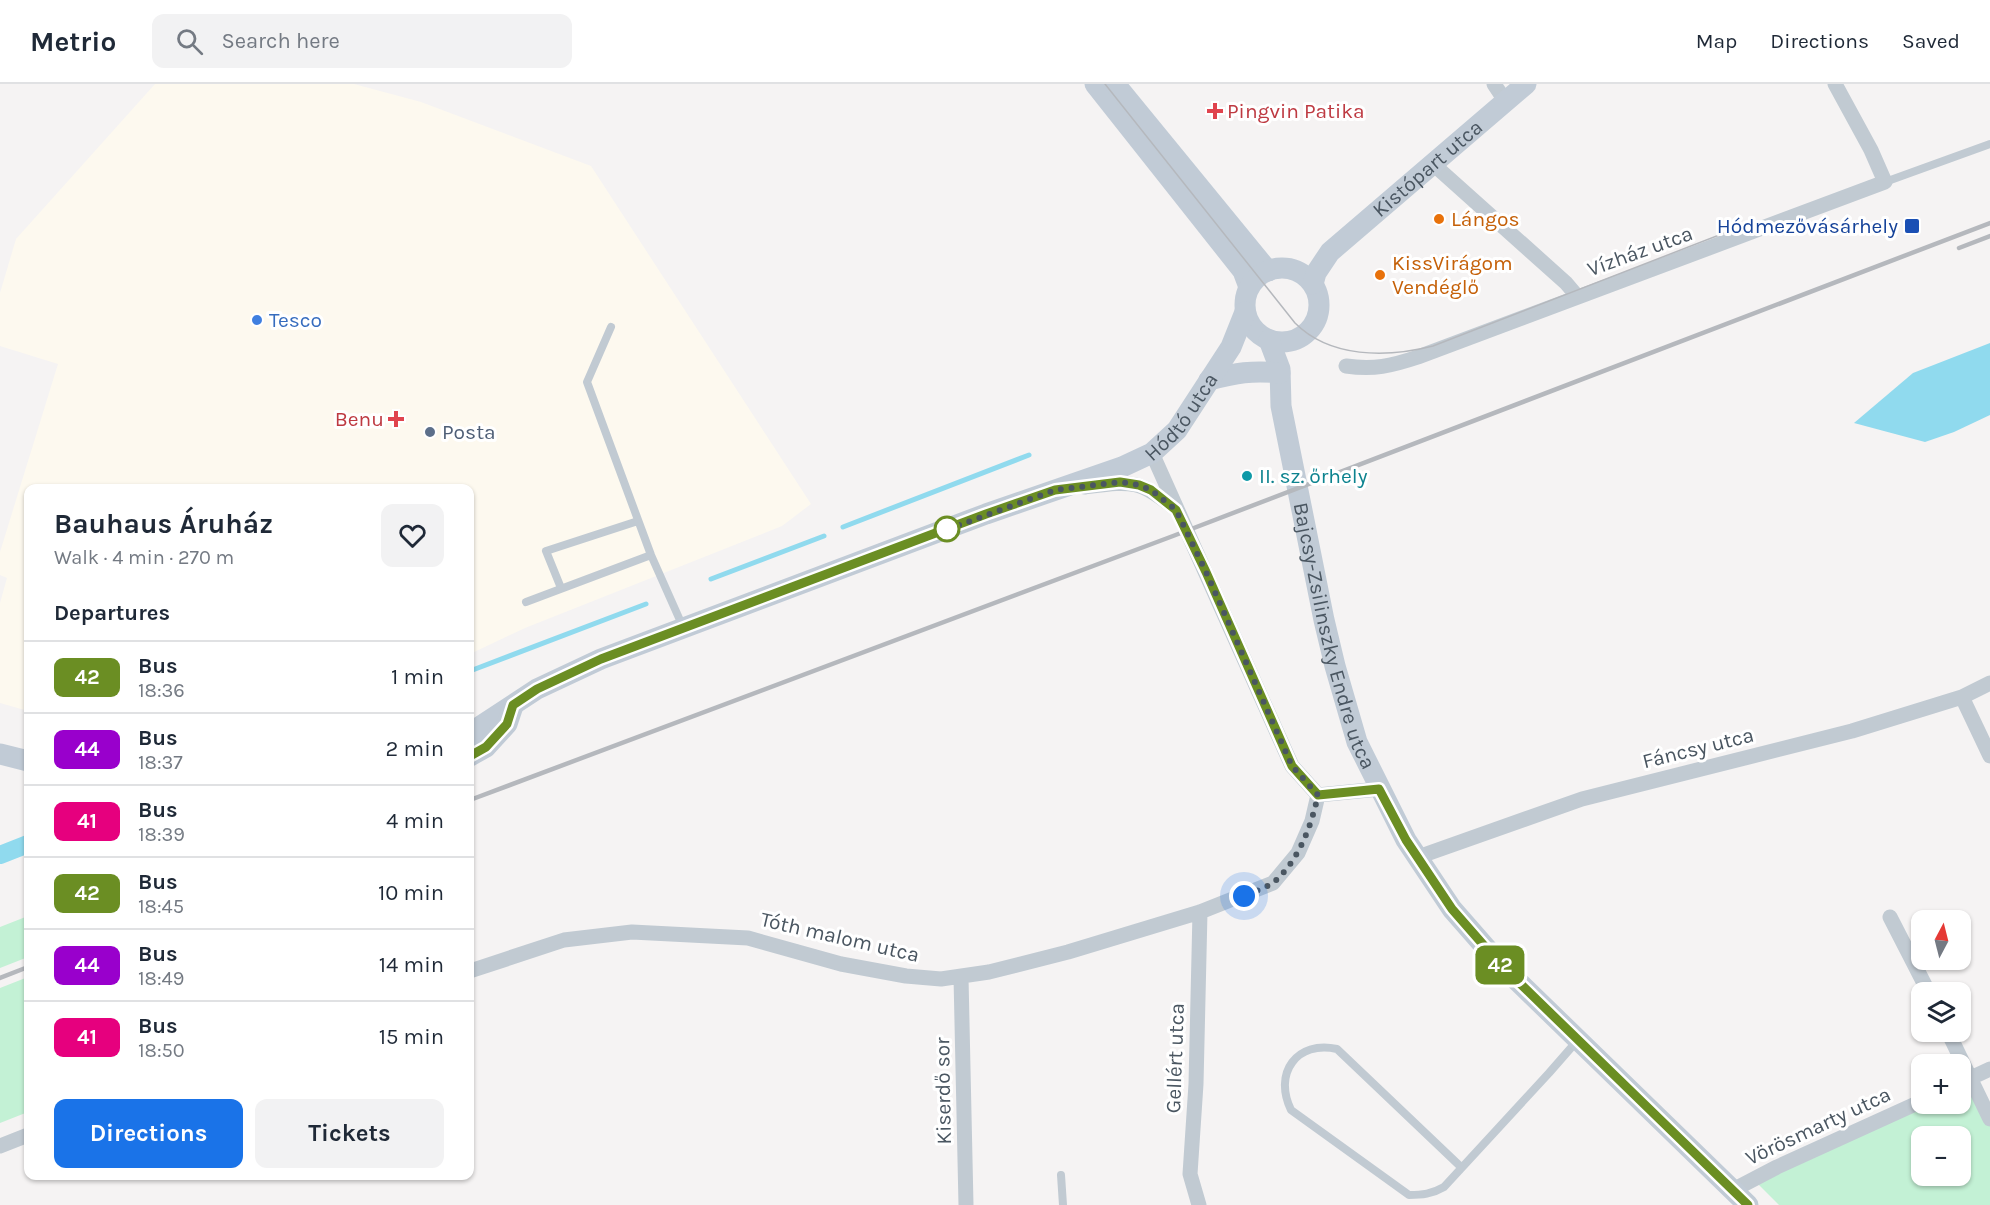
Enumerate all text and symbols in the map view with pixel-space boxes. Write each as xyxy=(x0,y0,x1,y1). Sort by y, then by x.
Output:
search box xyxy=(152,14,572,68)
text: Metrio xyxy=(30,25,116,58)
icon: search xyxy=(173,25,206,58)
text: Search here xyxy=(221,28,340,54)
text: Map xyxy=(1696,29,1737,53)
text: Directions xyxy=(1770,29,1869,53)
text: Saved xyxy=(1902,29,1960,53)
place label: Pingvin Patika xyxy=(1227,99,1365,123)
marker: Pingvin Patika xyxy=(1208,104,1222,118)
street label: Kistópart utca xyxy=(1368,115,1487,222)
place label: Lángos xyxy=(1451,207,1519,231)
marker: Lángos xyxy=(1432,212,1446,226)
place label: Hódmezővásárhely xyxy=(1717,214,1898,238)
marker: Hódmezővásárhely xyxy=(1903,217,1921,235)
street label: Vízház utca xyxy=(1584,221,1696,281)
place label: KissVirágom Vendéglő xyxy=(1392,251,1513,299)
marker: KissVirágom Vendéglő xyxy=(1373,268,1387,282)
place label: Tesco xyxy=(269,308,322,332)
marker: Tesco xyxy=(250,313,264,327)
street label: Hódtó utca xyxy=(1140,369,1223,466)
place label: Benu xyxy=(335,407,384,431)
marker: Benu xyxy=(389,412,403,426)
place label: Posta xyxy=(442,420,496,444)
marker: Posta xyxy=(423,425,437,439)
place label: II. sz. őrhely xyxy=(1259,464,1368,488)
marker: II. sz. őrhely xyxy=(1240,469,1254,483)
street label: Bajcsy-Zsilinszky Endre utca xyxy=(1289,500,1381,773)
button: heart xyxy=(381,504,444,567)
text: Bauhaus Áruház xyxy=(54,507,273,540)
unlabelled marker xyxy=(934,516,960,542)
text: Walk · 4 min · 270 m xyxy=(54,546,234,569)
text: Departures xyxy=(54,600,170,626)
text: Bus xyxy=(138,653,178,679)
text: 1 min xyxy=(391,664,444,690)
text: 42 xyxy=(74,665,100,689)
text: 18:36 xyxy=(138,679,185,702)
street label: Fáncsy utca xyxy=(1640,723,1756,773)
text: Bus xyxy=(138,725,178,751)
text: 2 min xyxy=(386,736,444,762)
text: 44 xyxy=(75,737,100,761)
text: 18:37 xyxy=(138,751,183,774)
text: Bus xyxy=(138,797,178,823)
text: 4 min xyxy=(386,808,444,834)
text: 41 xyxy=(77,809,97,833)
text: 18:39 xyxy=(138,823,185,846)
text: Bus xyxy=(138,869,178,895)
text: 10 min xyxy=(378,880,444,906)
text: 42 xyxy=(74,881,100,905)
your location xyxy=(1229,881,1259,911)
text: 18:45 xyxy=(138,895,184,918)
street label: Tóth malom utca xyxy=(758,907,922,967)
north arrow xyxy=(1911,910,1971,970)
map controls xyxy=(1911,910,1971,1186)
text: Bus xyxy=(138,941,178,967)
line badge: 42 xyxy=(1473,946,1527,984)
text: 14 min xyxy=(379,952,444,978)
text: 44 xyxy=(75,953,100,977)
text: 42 xyxy=(1487,953,1513,977)
text: 18:49 xyxy=(138,967,184,990)
button: layers xyxy=(1911,982,1971,1042)
street label: Gellért utca xyxy=(1161,1002,1189,1114)
text: Bus xyxy=(138,1013,178,1039)
text: 15 min xyxy=(379,1024,444,1050)
text: 41 xyxy=(77,1025,97,1049)
street label: Kiserdő sor xyxy=(930,1037,956,1145)
text: 18:50 xyxy=(138,1039,185,1062)
button: + xyxy=(1911,1054,1971,1114)
street label: Vörösmarty utca xyxy=(1742,1082,1894,1170)
button: Directions xyxy=(54,1099,243,1168)
button: Tickets xyxy=(255,1099,444,1168)
button: − xyxy=(1911,1126,1971,1186)

